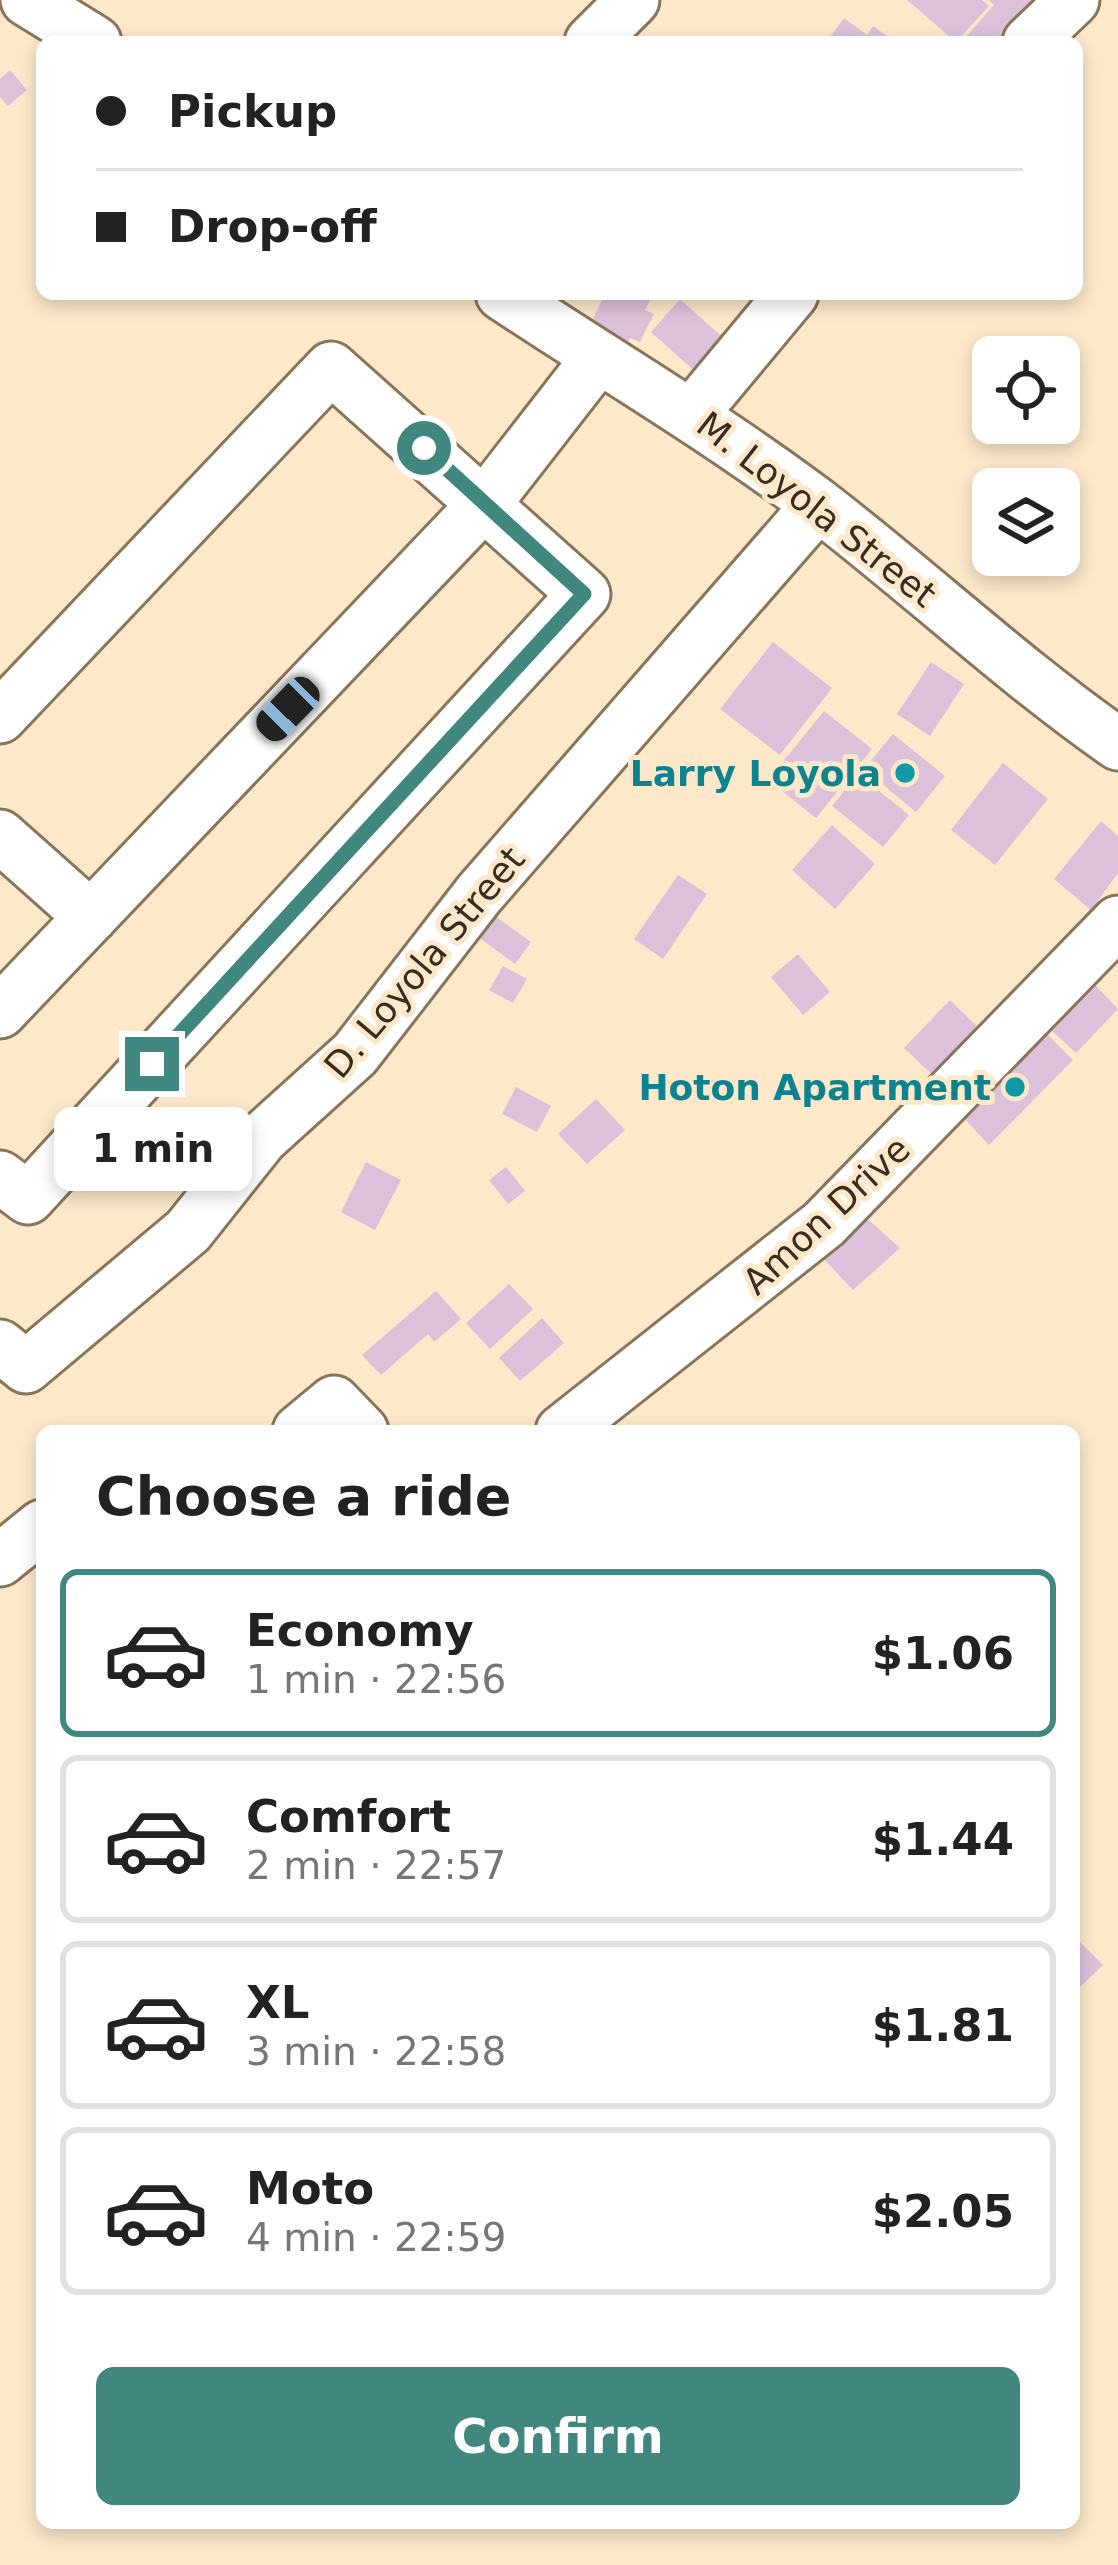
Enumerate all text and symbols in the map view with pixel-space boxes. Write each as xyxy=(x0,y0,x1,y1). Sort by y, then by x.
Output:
text: Pickup xyxy=(168,85,337,138)
text: Drop-off xyxy=(168,200,377,253)
map controls xyxy=(972,336,1080,576)
button: locate xyxy=(972,336,1080,444)
street label: M. Loyola Street xyxy=(689,403,944,615)
route start xyxy=(397,421,451,475)
button: layers xyxy=(972,468,1080,576)
car xyxy=(250,671,326,747)
place label: Larry Loyola xyxy=(630,753,881,794)
marker: Larry Loyola xyxy=(892,760,918,786)
street label: D. Loyola Street xyxy=(316,839,533,1086)
route end xyxy=(125,1037,179,1091)
place label: Hoton Apartment xyxy=(638,1067,991,1108)
marker: Hoton Apartment xyxy=(1002,1074,1028,1100)
callout: 1 min xyxy=(53,1106,251,1190)
text: 1 min xyxy=(92,1126,214,1171)
street label: Amon Drive xyxy=(735,1128,918,1303)
text: Choose a ride xyxy=(96,1465,512,1528)
icon: car xyxy=(102,1599,210,1707)
text: Economy xyxy=(246,1604,474,1657)
text: $1.06 xyxy=(872,1627,1014,1680)
text: 1 min · 22:56 xyxy=(246,1657,506,1702)
icon: car xyxy=(102,1785,210,1893)
text: Comfort xyxy=(246,1790,451,1843)
text: $1.44 xyxy=(872,1813,1014,1866)
text: 2 min · 22:57 xyxy=(246,1843,506,1888)
icon: car xyxy=(102,1971,210,2079)
text: XL xyxy=(246,1976,309,2029)
text: $1.81 xyxy=(872,1999,1014,2052)
text: 3 min · 22:58 xyxy=(246,2029,506,2074)
icon: car xyxy=(102,2157,210,2265)
text: Moto xyxy=(246,2162,374,2215)
text: $2.05 xyxy=(872,2185,1014,2238)
text: 4 min · 22:59 xyxy=(246,2215,506,2260)
button: Confirm xyxy=(96,2367,1020,2505)

